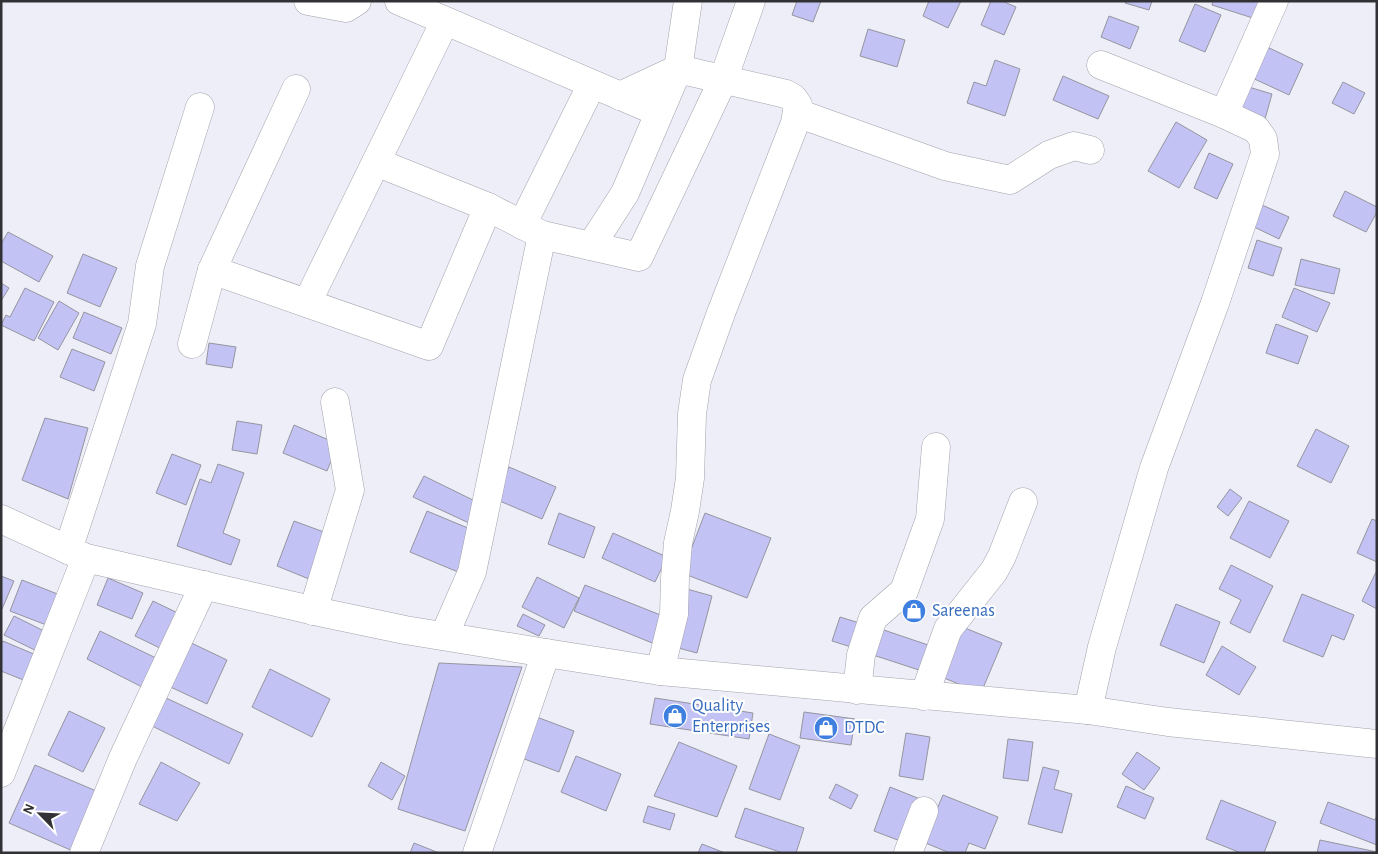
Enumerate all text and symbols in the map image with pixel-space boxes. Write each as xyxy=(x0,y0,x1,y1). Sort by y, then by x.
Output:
shop icon: Sareenas xyxy=(901,598,927,624)
place label: Sareenas xyxy=(932,602,995,620)
place label: Quality Enterprises xyxy=(692,697,770,736)
shop icon: Quality Enterprises xyxy=(662,703,688,729)
shop icon: DTDC xyxy=(813,715,839,741)
place label: DTDC xyxy=(844,719,885,737)
north arrow xyxy=(15,789,65,839)
text: N xyxy=(21,802,37,816)

